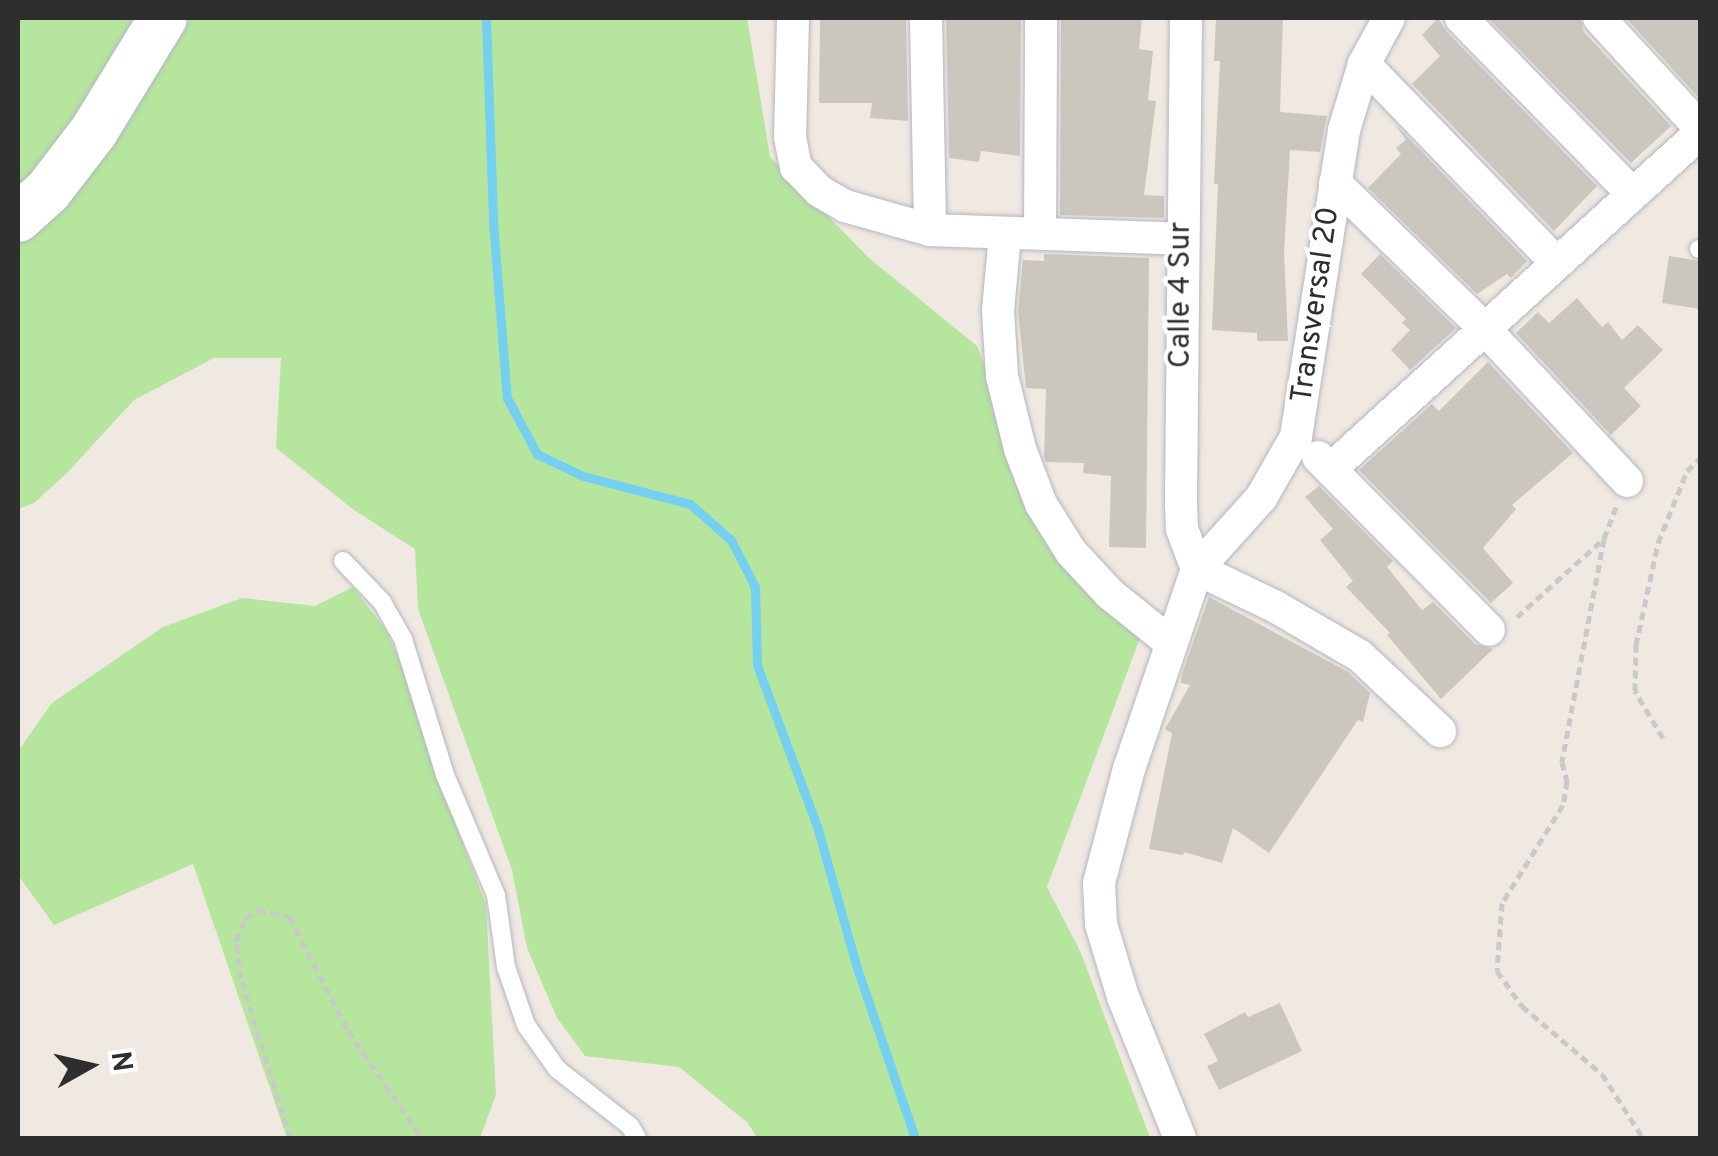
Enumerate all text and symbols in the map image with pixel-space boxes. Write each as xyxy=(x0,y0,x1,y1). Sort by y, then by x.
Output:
street label: Transversal 20 xyxy=(1285,205,1349,405)
street label: Calle 4 Sur xyxy=(1164,222,1200,368)
north arrow xyxy=(40,1016,140,1116)
text: N xyxy=(100,1049,139,1074)

